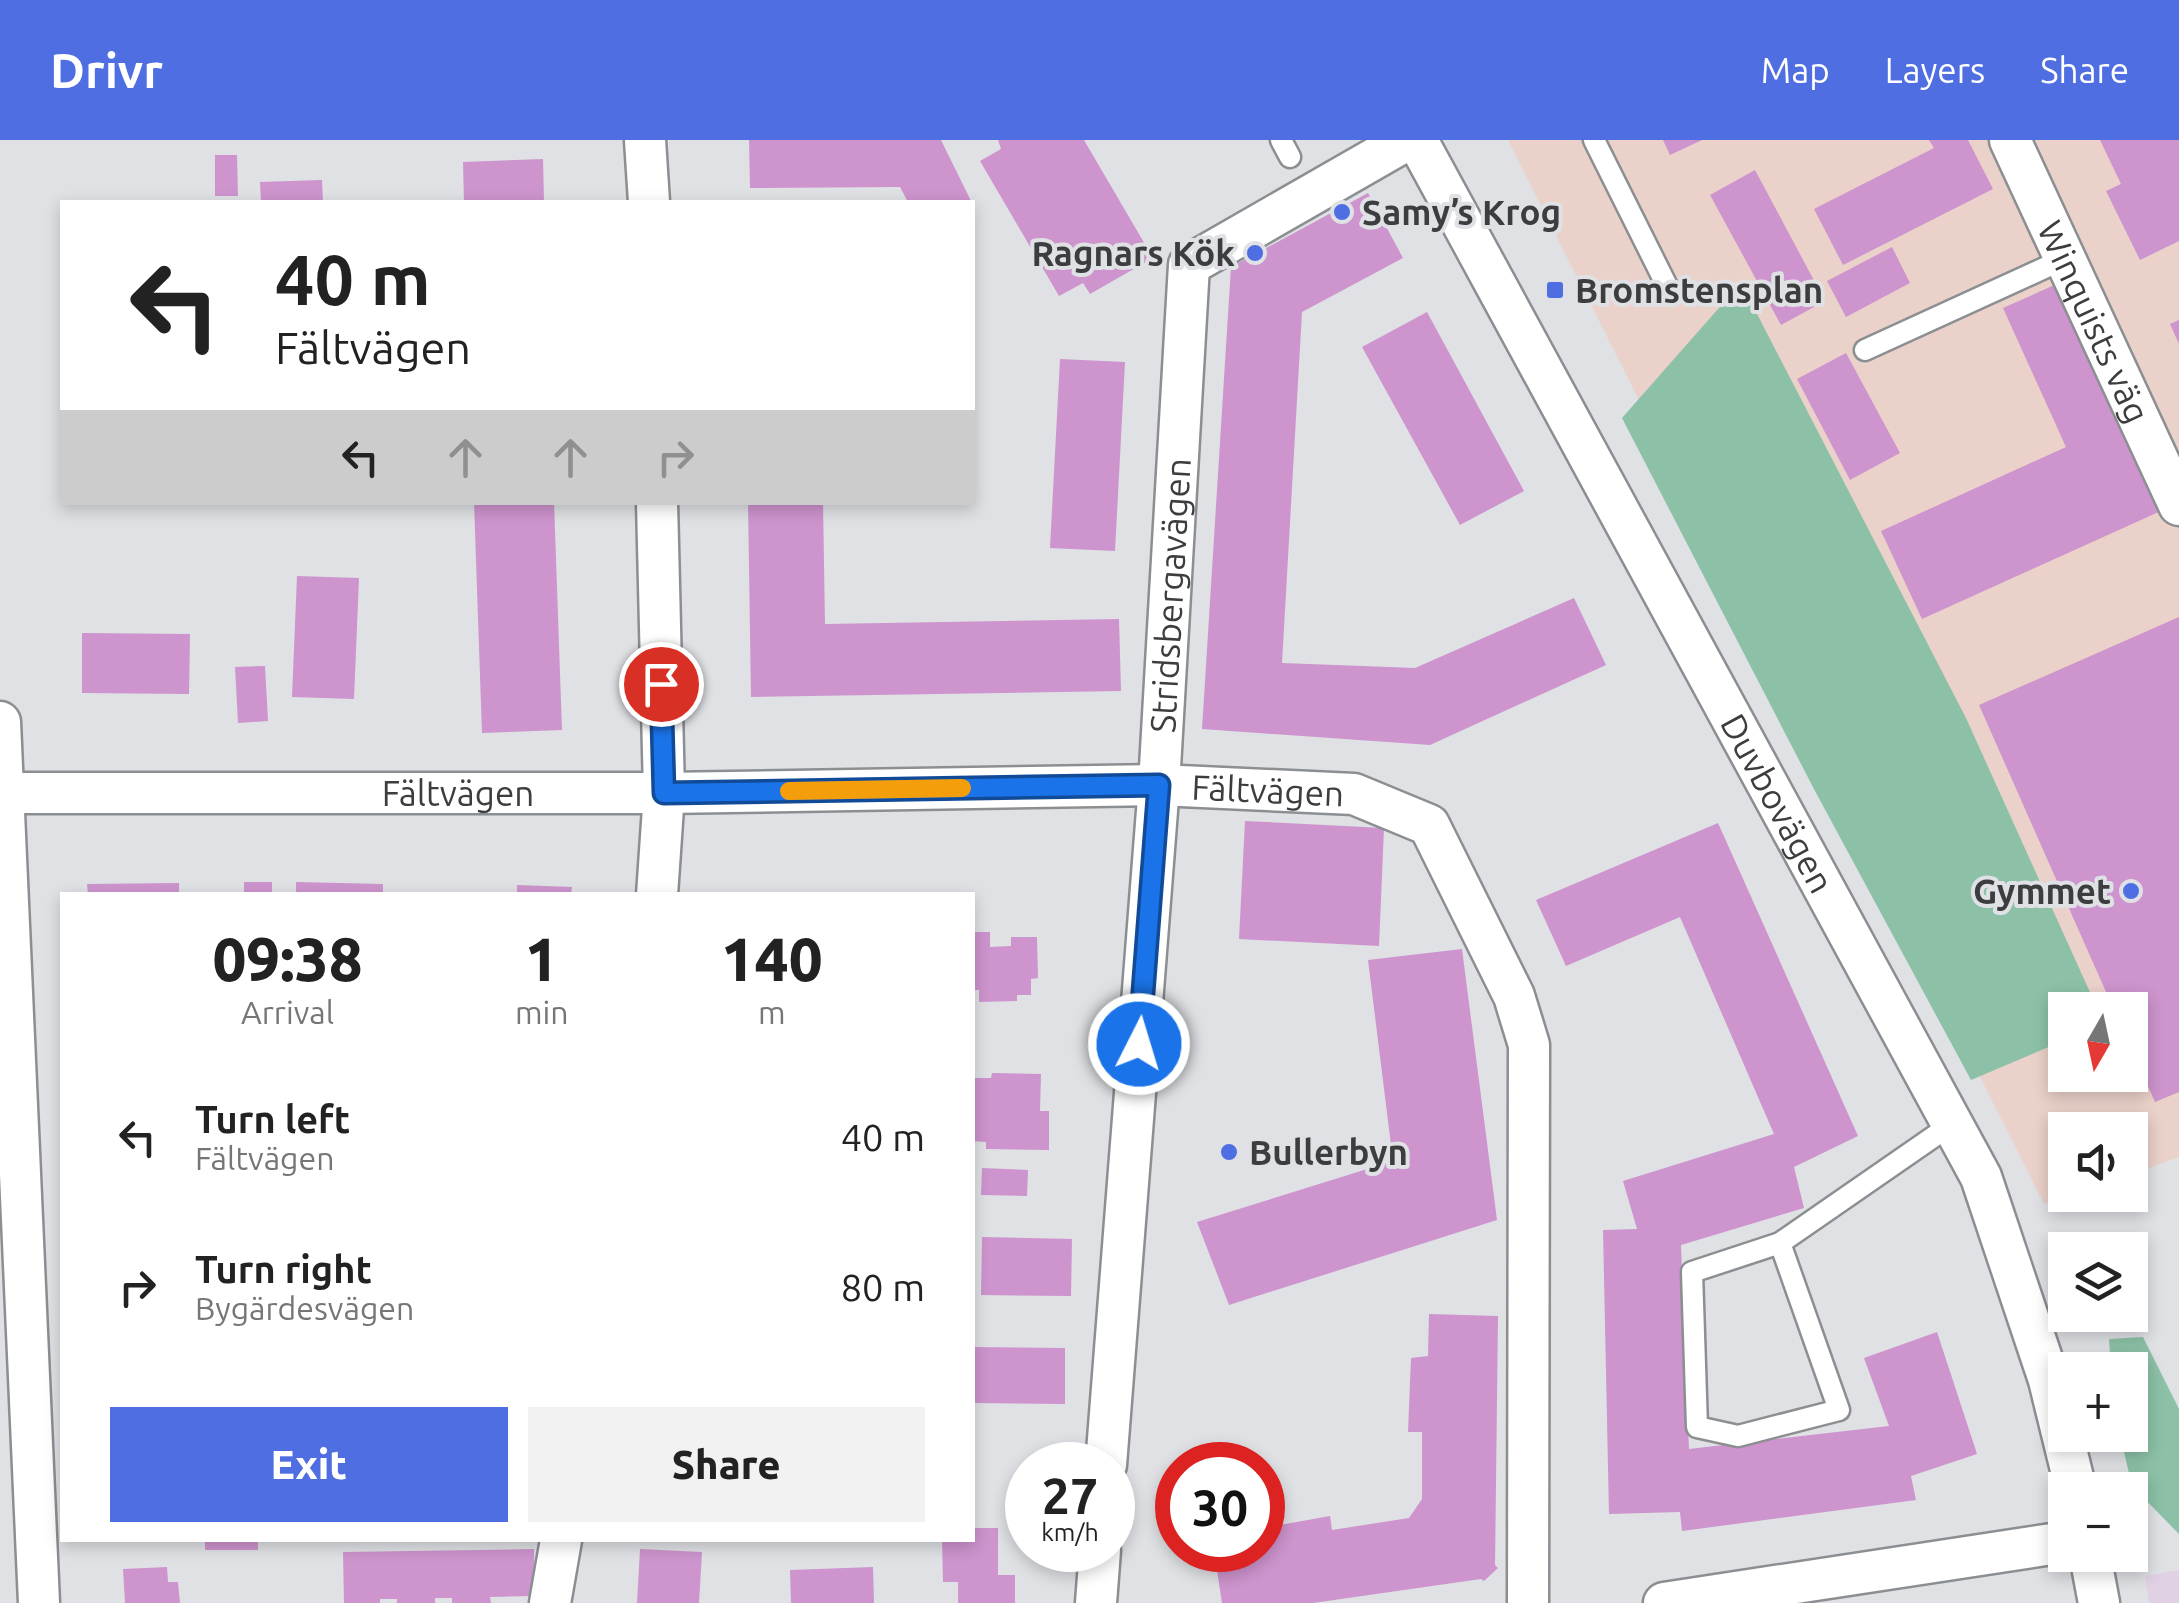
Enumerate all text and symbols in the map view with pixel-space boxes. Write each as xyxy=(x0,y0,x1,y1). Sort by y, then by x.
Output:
text: Drivr xyxy=(50,43,163,97)
text: Map xyxy=(1761,50,1830,90)
text: Layers xyxy=(1885,50,1985,90)
text: Share xyxy=(2040,50,2129,90)
place label: Samy’s Krog xyxy=(1362,192,1561,232)
marker: Samy’s Krog xyxy=(1331,201,1353,223)
street label: Winquists väg xyxy=(2030,214,2158,429)
place label: Ragnars Kök xyxy=(1032,233,1235,273)
icon: left xyxy=(110,240,240,370)
text: 40 m xyxy=(275,240,431,318)
marker: Ragnars Kök xyxy=(1244,242,1266,264)
place label: Bromstensplan xyxy=(1575,270,1823,310)
marker: Bromstensplan xyxy=(1544,279,1566,301)
text: Fältvägen xyxy=(275,322,471,373)
icon: left xyxy=(333,430,388,485)
icon: ahead xyxy=(438,430,493,485)
icon: ahead xyxy=(543,430,598,485)
icon: right xyxy=(648,430,703,485)
street label: Stridsbergavägen xyxy=(1142,457,1198,734)
pin xyxy=(619,642,704,727)
icon: arrive xyxy=(634,657,689,712)
street label: Duvbovägen xyxy=(1713,707,1842,899)
street label: Fältvägen xyxy=(1191,767,1345,814)
street label: Fältvägen xyxy=(382,773,534,813)
place label: Gymmet xyxy=(1973,871,2111,911)
marker: Gymmet xyxy=(2120,880,2142,902)
text: 09:38 xyxy=(212,925,363,992)
text: 1 xyxy=(525,925,559,992)
text: 140 xyxy=(721,925,823,992)
position arrow xyxy=(1087,992,1191,1096)
north arrow xyxy=(2048,992,2148,1092)
map controls xyxy=(2048,992,2148,1572)
text: Arrival xyxy=(241,994,334,1030)
text: min xyxy=(515,994,569,1030)
text: m xyxy=(758,994,786,1030)
text: Turn left xyxy=(195,1098,350,1140)
icon: left xyxy=(110,1110,165,1165)
button: sound xyxy=(2048,1112,2148,1212)
text: 40 m xyxy=(841,1116,925,1158)
place label: Bullerbyn xyxy=(1249,1132,1408,1172)
text: Fältvägen xyxy=(195,1140,334,1176)
marker: Bullerbyn xyxy=(1218,1141,1240,1163)
button: layers xyxy=(2048,1232,2148,1332)
text: Turn right xyxy=(195,1248,372,1290)
icon: right xyxy=(110,1260,165,1315)
text: 80 m xyxy=(841,1266,925,1308)
text: Bygärdesvägen xyxy=(195,1290,414,1326)
button: + xyxy=(2048,1352,2148,1452)
button: Exit xyxy=(110,1407,508,1522)
button: Share xyxy=(528,1407,925,1522)
speed limit sign: 30 xyxy=(1155,1442,1285,1572)
text: 27 xyxy=(1042,1467,1098,1523)
button: − xyxy=(2048,1472,2148,1572)
text: km/h xyxy=(1041,1518,1099,1546)

